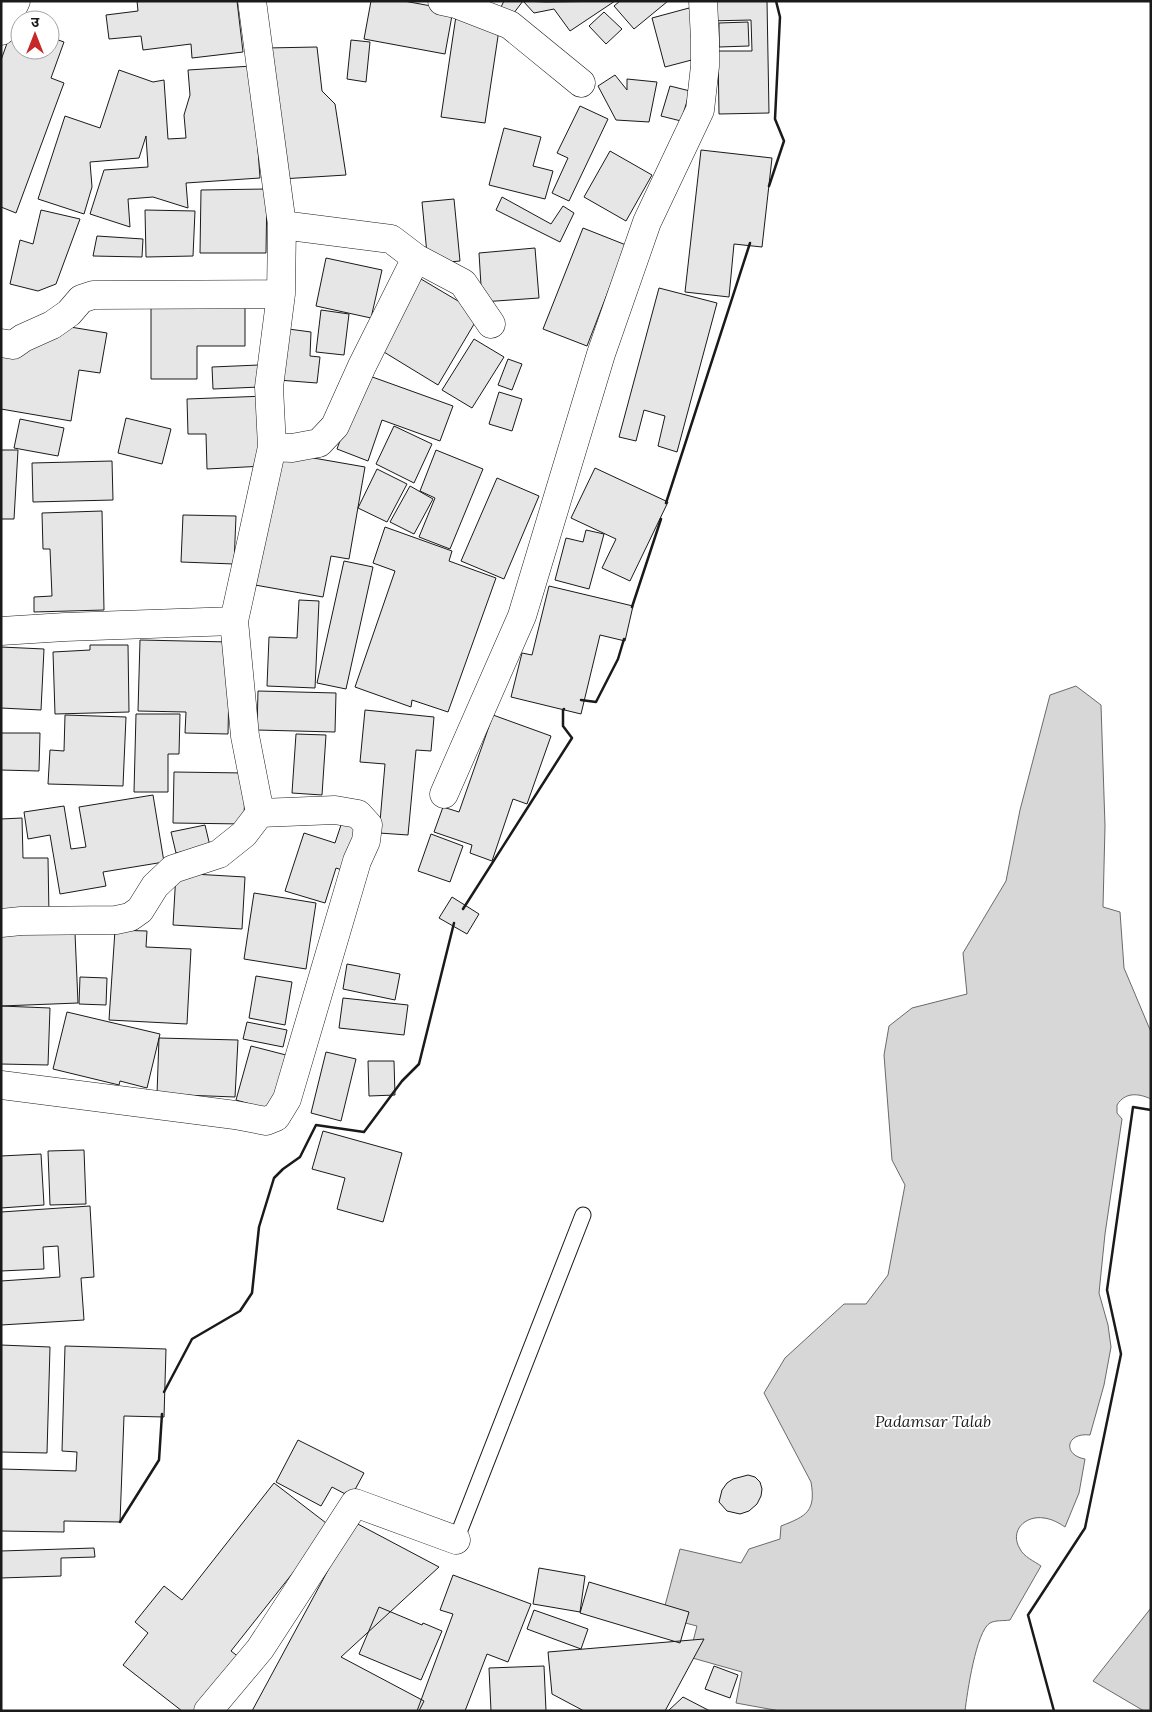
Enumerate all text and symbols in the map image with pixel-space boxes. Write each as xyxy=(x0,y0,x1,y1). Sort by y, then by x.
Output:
north arrow xyxy=(10,10,60,60)
text: उ xyxy=(31,13,40,31)
water label: Padamsar Talab xyxy=(875,1411,991,1431)

